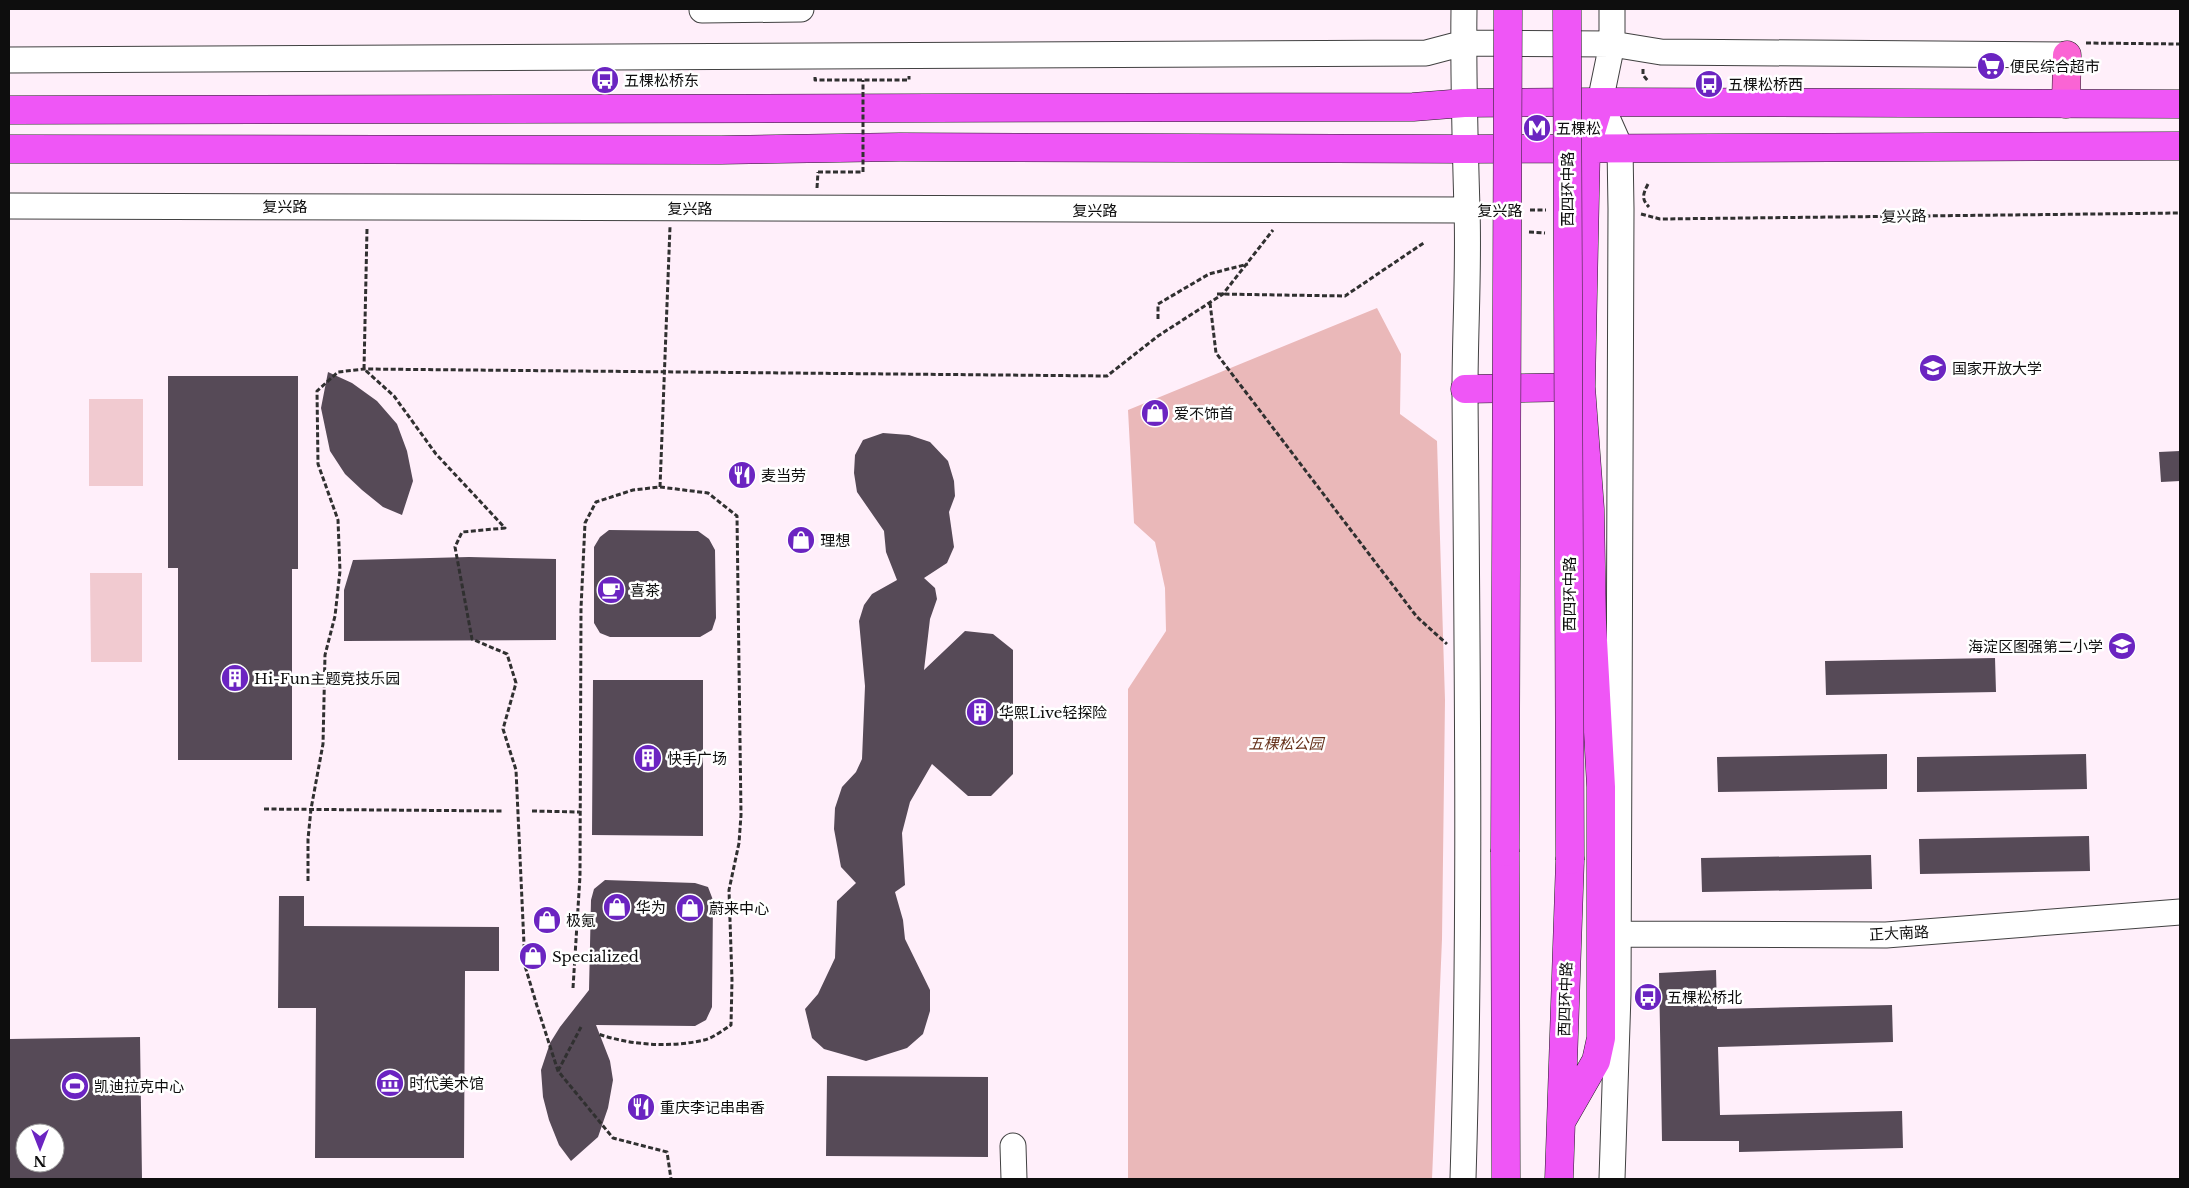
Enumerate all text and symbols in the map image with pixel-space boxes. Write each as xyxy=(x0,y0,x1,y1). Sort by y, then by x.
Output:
supermarket icon: 便民综合超市 xyxy=(1976,51,2006,81)
place label: 便民综合超市 xyxy=(2010,57,2100,76)
bus stop icon: 五棵松桥东 xyxy=(590,65,620,95)
bus stop icon: 五棵松桥西 xyxy=(1694,69,1724,99)
place label: 五棵松桥东 xyxy=(624,71,699,90)
place label: 五棵松桥西 xyxy=(1728,75,1803,94)
metro station icon: 五棵松 xyxy=(1522,113,1552,143)
place label: 五棵松 xyxy=(1556,119,1601,138)
street label: 西四环中路 xyxy=(1558,151,1577,227)
street label: 复兴路 xyxy=(262,197,308,216)
street label: 复兴路 xyxy=(667,199,713,218)
street label: 复兴路 xyxy=(1072,201,1118,220)
street label: 复兴路 xyxy=(1477,201,1523,220)
street label: 复兴路 xyxy=(1881,206,1927,226)
school or university icon: 国家开放大学 xyxy=(1918,353,1948,383)
place label: 国家开放大学 xyxy=(1952,359,2042,378)
shop icon: 爱不饰首 xyxy=(1140,398,1170,428)
place label: 爱不饰首 xyxy=(1174,404,1234,423)
restaurant icon: 麦当劳 xyxy=(727,460,757,490)
place label: 麦当劳 xyxy=(761,466,806,485)
shop icon: 理想 xyxy=(786,525,816,555)
place label: 理想 xyxy=(820,531,850,550)
street label: 西四环中路 xyxy=(1560,556,1579,632)
cafe icon: 喜茶 xyxy=(596,575,626,605)
place label: 喜茶 xyxy=(630,581,660,600)
school or university icon: 海淀区图强第二小学 xyxy=(2107,631,2137,661)
place label: 海淀区图强第二小学 xyxy=(1968,637,2103,656)
building icon: Hi-Fun主题竞技乐园 xyxy=(220,663,250,693)
place label: Hi-Fun主题竞技乐园 xyxy=(254,669,400,688)
building icon: 华熙Live轻探险 xyxy=(965,697,995,727)
place label: 华熙Live轻探险 xyxy=(999,703,1107,722)
park label: 五棵松公园 xyxy=(1248,734,1325,753)
building icon: 快手广场 xyxy=(633,743,663,773)
place label: 快手广场 xyxy=(667,749,727,768)
shop icon: 华为 xyxy=(602,892,632,922)
shop icon: 蔚来中心 xyxy=(675,893,705,923)
place label: 华为 xyxy=(636,898,666,917)
place label: 蔚来中心 xyxy=(709,899,769,918)
shop icon: 极氪 xyxy=(532,905,562,935)
place label: 极氪 xyxy=(566,911,596,930)
street label: 正大南路 xyxy=(1869,922,1929,944)
shop icon: Specialized xyxy=(518,941,548,971)
place label: Specialized xyxy=(552,947,639,966)
street label: 西四环中路 xyxy=(1554,961,1576,1037)
bus stop icon: 五棵松桥北 xyxy=(1633,982,1663,1012)
place label: 五棵松桥北 xyxy=(1667,988,1742,1007)
museum icon: 时代美术馆 xyxy=(375,1068,405,1098)
sports icon: 凯迪拉克中心 xyxy=(60,1071,90,1101)
place label: 时代美术馆 xyxy=(409,1074,484,1093)
place label: 凯迪拉克中心 xyxy=(94,1077,184,1096)
restaurant icon: 重庆李记串串香 xyxy=(626,1092,656,1122)
place label: 重庆李记串串香 xyxy=(660,1098,765,1117)
north arrow xyxy=(15,1123,65,1173)
text: N xyxy=(33,1152,47,1170)

